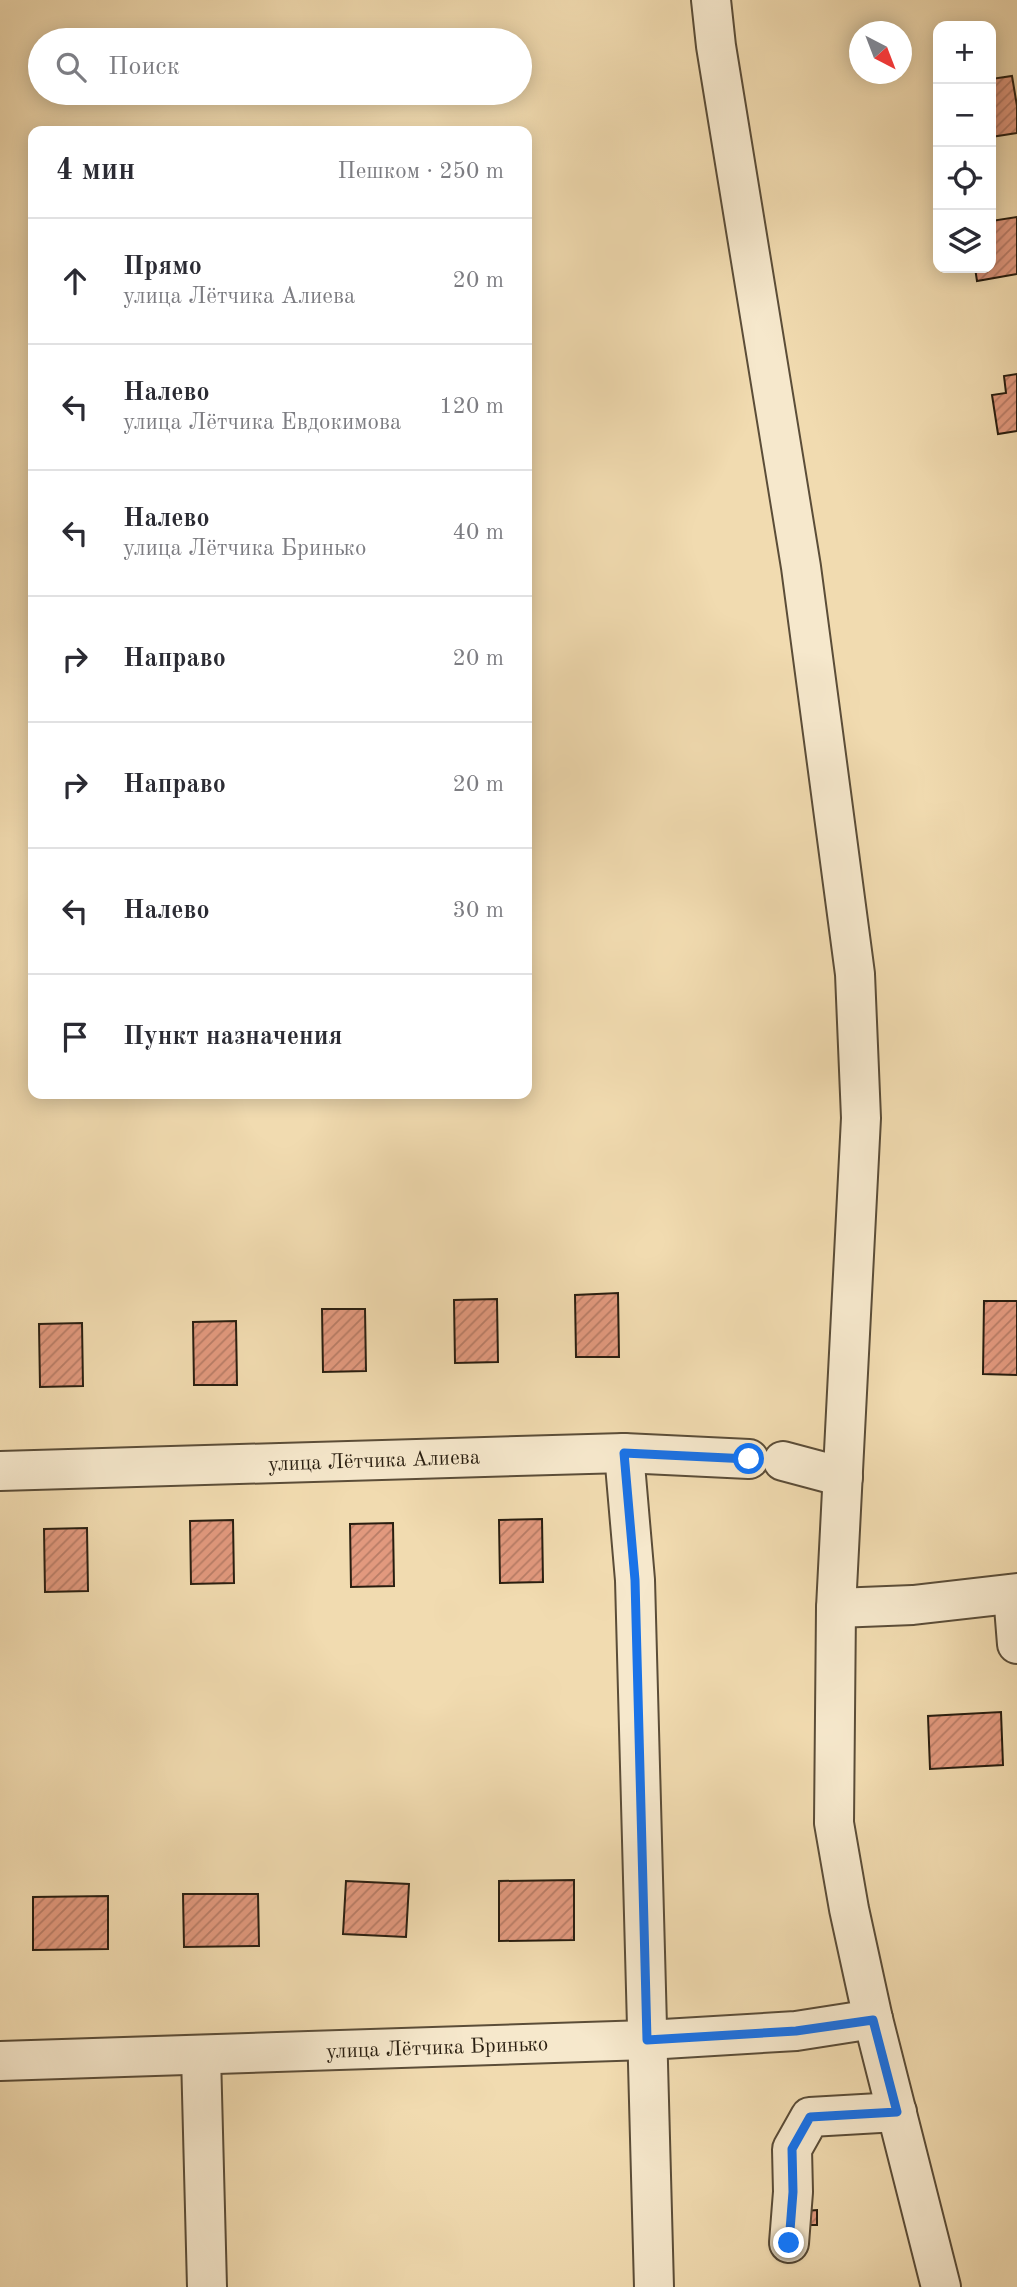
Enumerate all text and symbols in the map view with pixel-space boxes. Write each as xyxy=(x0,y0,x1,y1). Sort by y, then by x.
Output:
north arrow xyxy=(849,21,912,84)
map controls xyxy=(933,21,996,273)
button: + xyxy=(933,21,996,84)
search box xyxy=(28,28,532,105)
icon: search xyxy=(52,48,90,86)
text: Поиск xyxy=(108,54,180,80)
button: − xyxy=(933,84,996,147)
button: locate xyxy=(933,147,996,210)
text: 4 мин xyxy=(56,156,135,186)
text: Пешком · 250 m xyxy=(338,160,504,183)
button: layers xyxy=(933,210,996,273)
text: Прямо xyxy=(123,254,202,280)
icon: ahead xyxy=(56,262,94,300)
text: 20 m xyxy=(453,269,504,292)
text: улица Лётчика Алиева xyxy=(123,285,355,308)
text: Налево xyxy=(123,380,210,406)
icon: left xyxy=(56,388,94,426)
text: 120 m xyxy=(439,395,504,418)
text: улица Лётчика Евдокимова xyxy=(123,411,401,434)
text: Налево xyxy=(123,506,210,532)
icon: left xyxy=(56,514,94,552)
text: 40 m xyxy=(453,521,504,544)
text: улица Лётчика Бринько xyxy=(123,537,366,560)
icon: right xyxy=(56,640,94,678)
text: Направо xyxy=(123,646,226,672)
text: 20 m xyxy=(453,647,504,670)
icon: right xyxy=(56,766,94,804)
text: Направо xyxy=(123,772,226,798)
text: 20 m xyxy=(453,773,504,796)
icon: left xyxy=(56,892,94,930)
text: Налево xyxy=(123,898,210,924)
text: 30 m xyxy=(453,899,504,922)
icon: arrive xyxy=(56,1018,94,1056)
text: Пункт назначения xyxy=(123,1024,342,1050)
route start xyxy=(733,1443,764,1474)
street label: улица Лётчика Алиева xyxy=(268,1447,480,1476)
street label: улица Лётчика Бринько xyxy=(326,2034,549,2063)
route end xyxy=(773,2227,804,2258)

